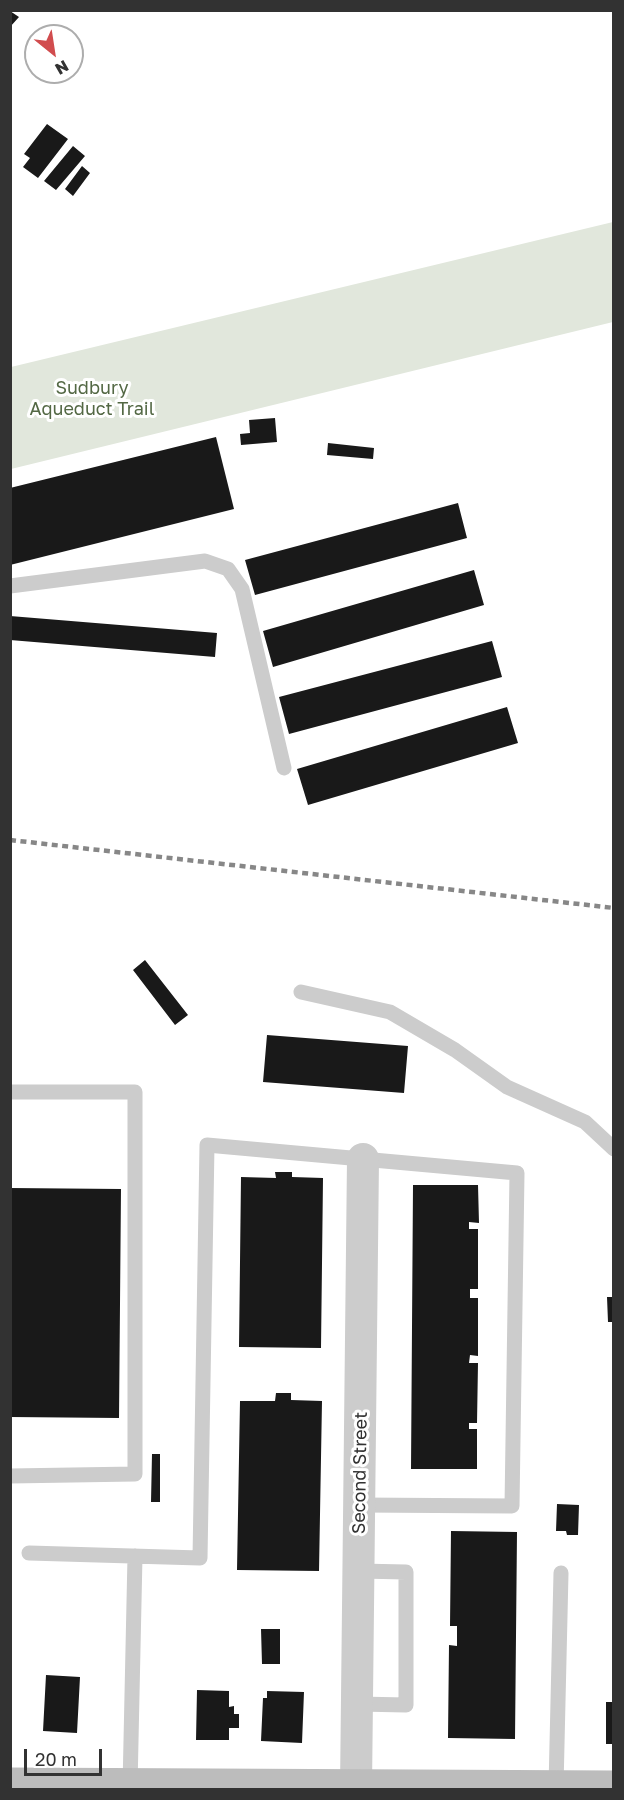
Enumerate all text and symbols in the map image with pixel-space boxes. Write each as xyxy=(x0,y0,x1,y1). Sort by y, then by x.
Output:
north arrow xyxy=(24,24,84,84)
text: N xyxy=(52,56,72,80)
park label: Sudbury Aqueduct Trail xyxy=(30,377,154,420)
street label: Second Street xyxy=(348,1412,372,1534)
scale bar xyxy=(27,1737,105,1775)
text: 20 m xyxy=(35,1748,77,1770)

